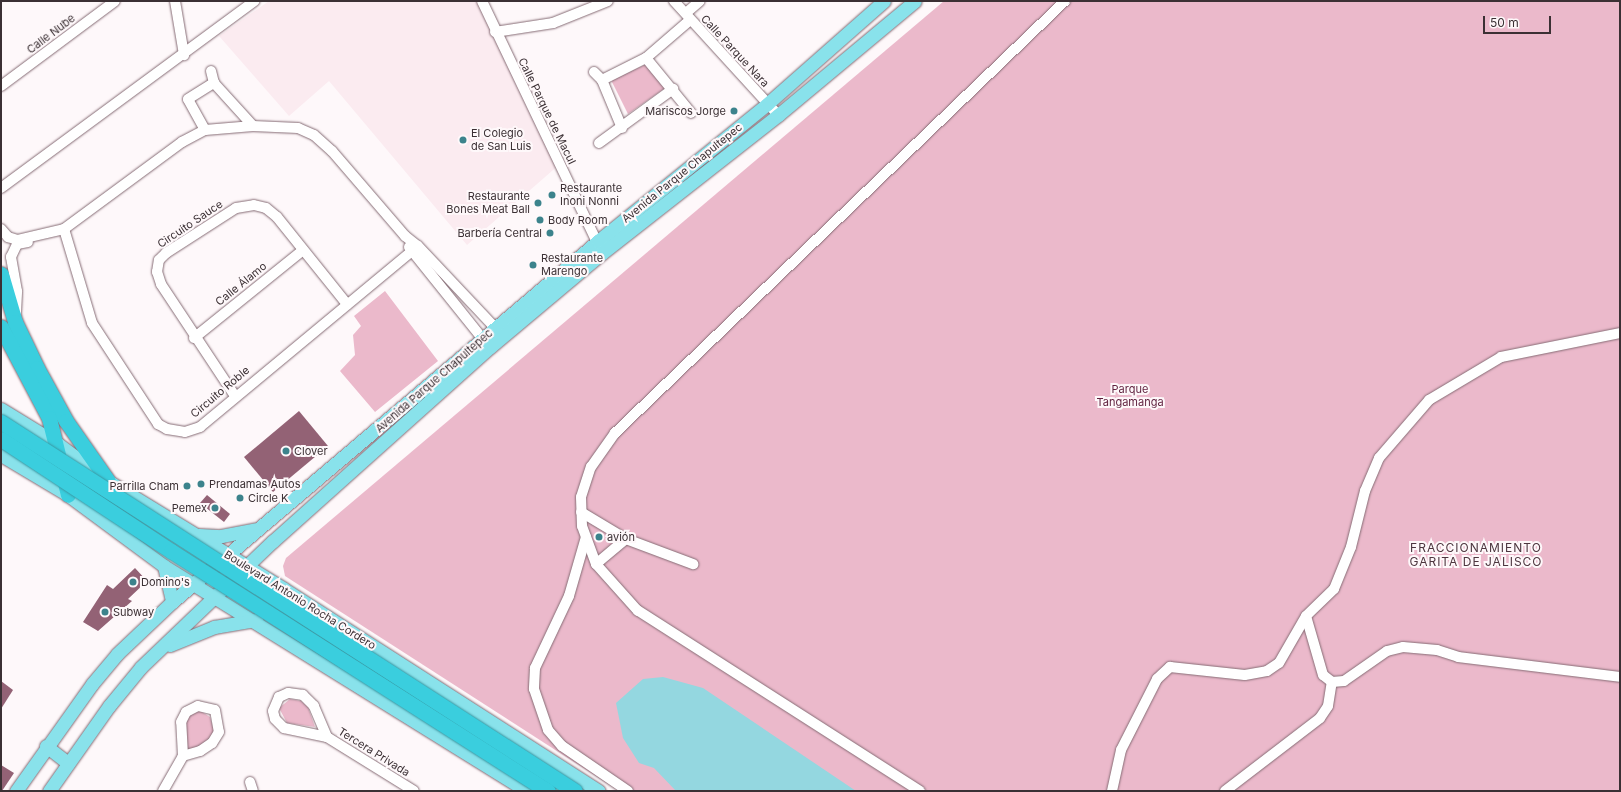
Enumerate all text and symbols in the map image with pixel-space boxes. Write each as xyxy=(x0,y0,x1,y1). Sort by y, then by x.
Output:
scale bar xyxy=(1485,8,1553,34)
street label: Calle Nube xyxy=(24,12,78,56)
street label: Calle Parque Nara xyxy=(698,12,772,90)
text: 50 m xyxy=(1490,15,1519,30)
street label: Calle Parque de Macul xyxy=(515,56,579,166)
place label: Mariscos Jorge xyxy=(645,104,726,118)
marker: Mariscos Jorge xyxy=(729,106,739,116)
street label: Avenida Parque Chapultepec xyxy=(619,121,745,225)
place label: El Colegio de San Luis xyxy=(471,127,531,153)
marker: El Colegio de San Luis xyxy=(458,135,468,145)
place label: Restaurante Inoni Nonni xyxy=(560,182,622,208)
place label: Restaurante Bones Meat Ball xyxy=(446,190,530,216)
marker: Restaurante Inoni Nonni xyxy=(547,190,557,200)
street label: Circuito Sauce xyxy=(155,197,225,251)
marker: Restaurante Bones Meat Ball xyxy=(533,198,543,208)
place label: Body Room xyxy=(548,213,608,227)
marker: Body Room xyxy=(535,215,545,225)
place label: Barbería Central xyxy=(457,226,542,240)
marker: Barbería Central xyxy=(545,228,555,238)
place label: Restaurante Marengo xyxy=(541,252,603,278)
street label: Calle Álamo xyxy=(213,259,269,309)
marker: Restaurante Marengo xyxy=(528,260,538,270)
street label: Avenida Parque Chapultepec xyxy=(373,327,495,435)
street label: Circuito Roble xyxy=(188,364,252,420)
park label: Parque Tangamanga xyxy=(1096,383,1164,409)
place label: Clover xyxy=(294,444,328,458)
marker: Clover xyxy=(281,446,291,456)
place label: Prendamas Autos xyxy=(209,477,301,491)
place label: Parrilla Cham xyxy=(110,479,179,493)
marker: Prendamas Autos xyxy=(196,479,206,489)
marker: Parrilla Cham xyxy=(182,481,192,491)
place label: Circle K xyxy=(248,491,289,505)
marker: Circle K xyxy=(235,493,245,503)
place label: Pemex xyxy=(172,501,207,515)
marker: Pemex xyxy=(210,503,220,513)
place label: avión xyxy=(607,530,635,544)
marker: avión xyxy=(594,532,604,542)
district label: FRACCIONAMIENTO GARITA DE JALISCO xyxy=(1409,541,1543,569)
street label: Boulevard Antonio Rocha Cordero xyxy=(222,548,378,652)
place label: Domino's xyxy=(141,575,190,589)
marker: Domino's xyxy=(128,577,138,587)
place label: Subway xyxy=(113,605,154,619)
marker: Subway xyxy=(100,607,110,617)
street label: Tercera Privada xyxy=(336,725,412,779)

